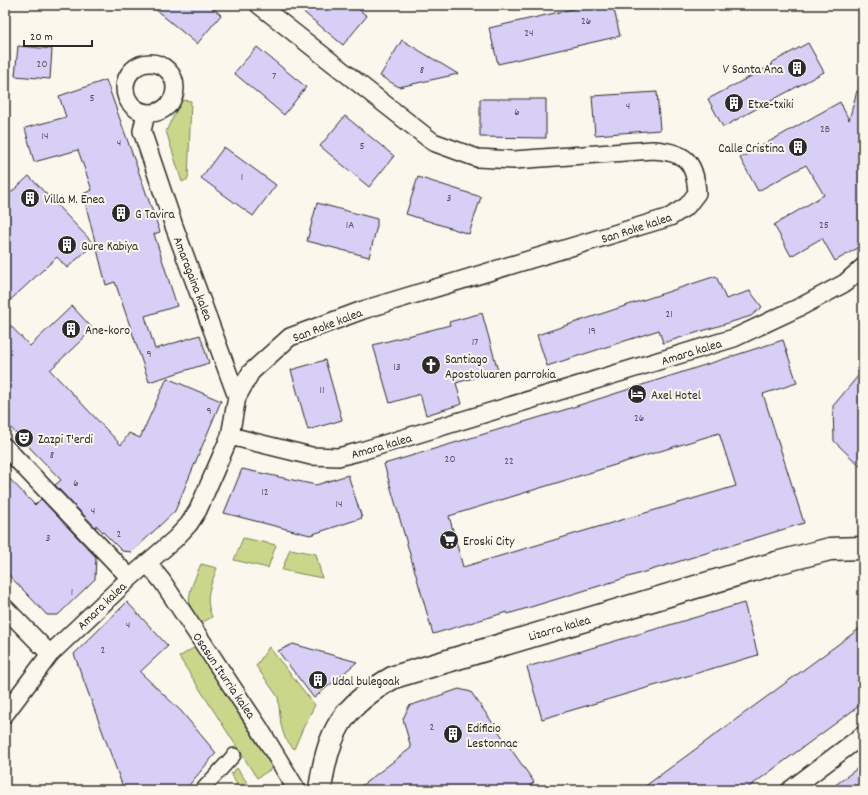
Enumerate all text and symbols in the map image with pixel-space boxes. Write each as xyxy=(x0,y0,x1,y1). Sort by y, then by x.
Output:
house number: 26 xyxy=(581,14,591,30)
scale bar xyxy=(24,22,92,48)
house number: 24 xyxy=(524,26,534,42)
text: 20 m xyxy=(30,29,53,46)
house number: 20 xyxy=(37,57,47,73)
building icon: V Santa Ana xyxy=(786,57,808,79)
place label: V Santa Ana xyxy=(723,61,784,80)
house number: 8 xyxy=(420,63,424,79)
house number: 7 xyxy=(272,69,276,85)
house number: 5 xyxy=(89,91,95,107)
building icon: Etxe-txiki xyxy=(723,92,745,114)
place label: Etxe-txiki xyxy=(748,96,794,115)
house number: 4 xyxy=(626,99,630,115)
house number: 6 xyxy=(514,105,520,121)
house number: 2B xyxy=(820,122,830,138)
house number: 14 xyxy=(42,129,48,145)
house number: 4 xyxy=(117,136,121,152)
building icon: Calle Cristina xyxy=(787,136,809,158)
house number: 5 xyxy=(359,139,365,155)
place label: Calle Cristina xyxy=(718,140,785,159)
house number: 1 xyxy=(241,170,243,186)
building icon: Villa M. Enea xyxy=(19,187,41,209)
place label: Villa M. Enea xyxy=(44,191,105,210)
house number: 3 xyxy=(447,191,452,207)
building icon: G Tavira xyxy=(110,202,132,224)
place label: G Tavira xyxy=(135,206,175,225)
street label: San Roke kalea xyxy=(599,209,675,250)
house number: 1A xyxy=(346,218,354,234)
house number: 25 xyxy=(819,218,829,234)
building icon: Gure Kabiya xyxy=(56,234,78,256)
street label: Amaragaina kalea xyxy=(167,234,217,325)
place label: Gure Kabiya xyxy=(81,238,139,257)
street label: San Roke kalea xyxy=(290,304,366,348)
house number: 21 xyxy=(665,307,673,323)
building icon: Ane-koro xyxy=(60,318,82,340)
place label: Ane-koro xyxy=(85,322,130,341)
house number: 19 xyxy=(588,324,596,340)
house number: 17 xyxy=(472,335,478,351)
street label: Amara kalea xyxy=(659,335,725,372)
house number: 9 xyxy=(146,347,152,363)
place label: Santiago Apostoluaren parrokia xyxy=(445,351,556,385)
church icon: Santiago Apostoluaren parrokia xyxy=(420,354,442,376)
house number: 13 xyxy=(393,360,401,376)
house number: 11 xyxy=(320,383,324,399)
hotel icon: Axel Hotel xyxy=(626,383,648,405)
place label: Axel Hotel xyxy=(651,387,701,406)
house number: 9 xyxy=(206,404,212,420)
house number: 26 xyxy=(634,411,644,427)
theatre icon: Zazpi T'erdi xyxy=(13,427,35,449)
street label: Amara kalea xyxy=(349,429,415,465)
place label: Zazpi T'erdi xyxy=(38,431,94,450)
house number: 8 xyxy=(50,448,54,464)
house number: 20 xyxy=(445,452,455,468)
house number: 22 xyxy=(504,454,514,470)
house number: 6 xyxy=(73,476,79,492)
house number: 12 xyxy=(261,485,269,501)
house number: 14 xyxy=(336,497,342,513)
house number: 4 xyxy=(91,504,95,520)
house number: 2 xyxy=(117,527,122,543)
supermarket icon: Eroski City xyxy=(438,529,460,551)
house number: 3 xyxy=(46,531,51,547)
place label: Eroski City xyxy=(463,533,515,552)
street label: Amara kalea xyxy=(74,578,132,635)
house number: 1 xyxy=(71,585,73,601)
street label: Lizarra kalea xyxy=(526,611,594,647)
house number: 4 xyxy=(126,618,130,634)
street label: Osasun Iturria kalea xyxy=(187,629,260,724)
house number: 2 xyxy=(101,643,106,659)
building icon: Udal bulegoak xyxy=(307,669,329,691)
place label: Udal bulegoak xyxy=(332,673,399,692)
house number: 2 xyxy=(430,720,435,736)
place label: Edificio Lestonnac xyxy=(467,720,517,754)
building icon: Edificio Lestonnac xyxy=(442,723,464,745)

